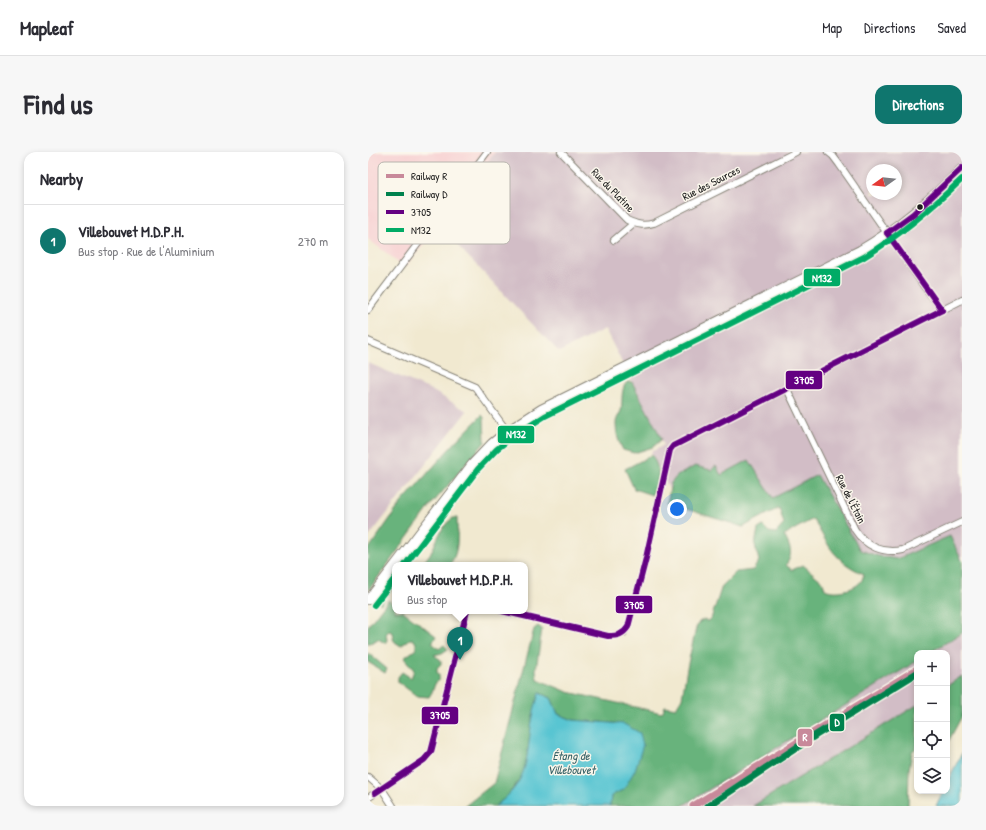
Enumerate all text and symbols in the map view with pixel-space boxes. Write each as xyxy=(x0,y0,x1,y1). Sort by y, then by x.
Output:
text: Mapleaf xyxy=(20,15,74,41)
text: Map xyxy=(822,18,842,37)
text: Directions xyxy=(864,18,915,37)
text: Saved xyxy=(937,18,966,37)
text: Find us xyxy=(24,85,93,123)
button: Directions xyxy=(875,85,962,124)
legend xyxy=(378,162,510,244)
street label: Rue des Sources xyxy=(680,163,742,203)
north arrow xyxy=(866,164,902,200)
street label: Rue du Platine xyxy=(589,165,638,215)
text: Nearby xyxy=(40,167,83,190)
text: Railway R xyxy=(411,169,447,183)
text: Railway D xyxy=(411,187,448,201)
unlabelled marker xyxy=(915,202,925,212)
text: 3705 xyxy=(411,205,431,219)
text: Villebouvet M.D.P.H. xyxy=(78,221,184,242)
text: N132 xyxy=(411,223,431,237)
text: 1 xyxy=(51,232,55,250)
text: 270 m xyxy=(298,232,328,250)
text: Bus stop · Rue de l'Aluminium xyxy=(78,242,214,260)
line badge: N132 xyxy=(803,268,841,287)
text: N132 xyxy=(812,271,833,285)
line badge: 3705 xyxy=(785,370,823,390)
text: 3705 xyxy=(794,373,814,387)
line badge: N132 xyxy=(497,425,535,444)
text: N132 xyxy=(506,427,527,441)
street label: Rue de l'Étain xyxy=(833,472,869,526)
your location xyxy=(667,499,687,519)
popup xyxy=(392,562,528,614)
text: Villebouvet M.D.P.H. xyxy=(407,569,513,590)
text: Bus stop xyxy=(407,590,447,608)
line badge: 3705 xyxy=(615,595,653,614)
text: 3705 xyxy=(624,598,644,612)
pin: 1 xyxy=(447,627,473,660)
map controls xyxy=(914,650,950,794)
button: + xyxy=(914,650,950,686)
button: − xyxy=(914,686,950,722)
line badge: 3705 xyxy=(421,706,459,725)
text: 3705 xyxy=(430,708,450,722)
line badge: D xyxy=(829,713,845,732)
text: D xyxy=(834,715,840,729)
button: locate xyxy=(914,722,950,758)
line badge: R xyxy=(797,728,813,747)
text: R xyxy=(803,730,808,744)
water label: Étang de Villebouvet xyxy=(547,747,597,778)
button: layers xyxy=(914,758,950,794)

